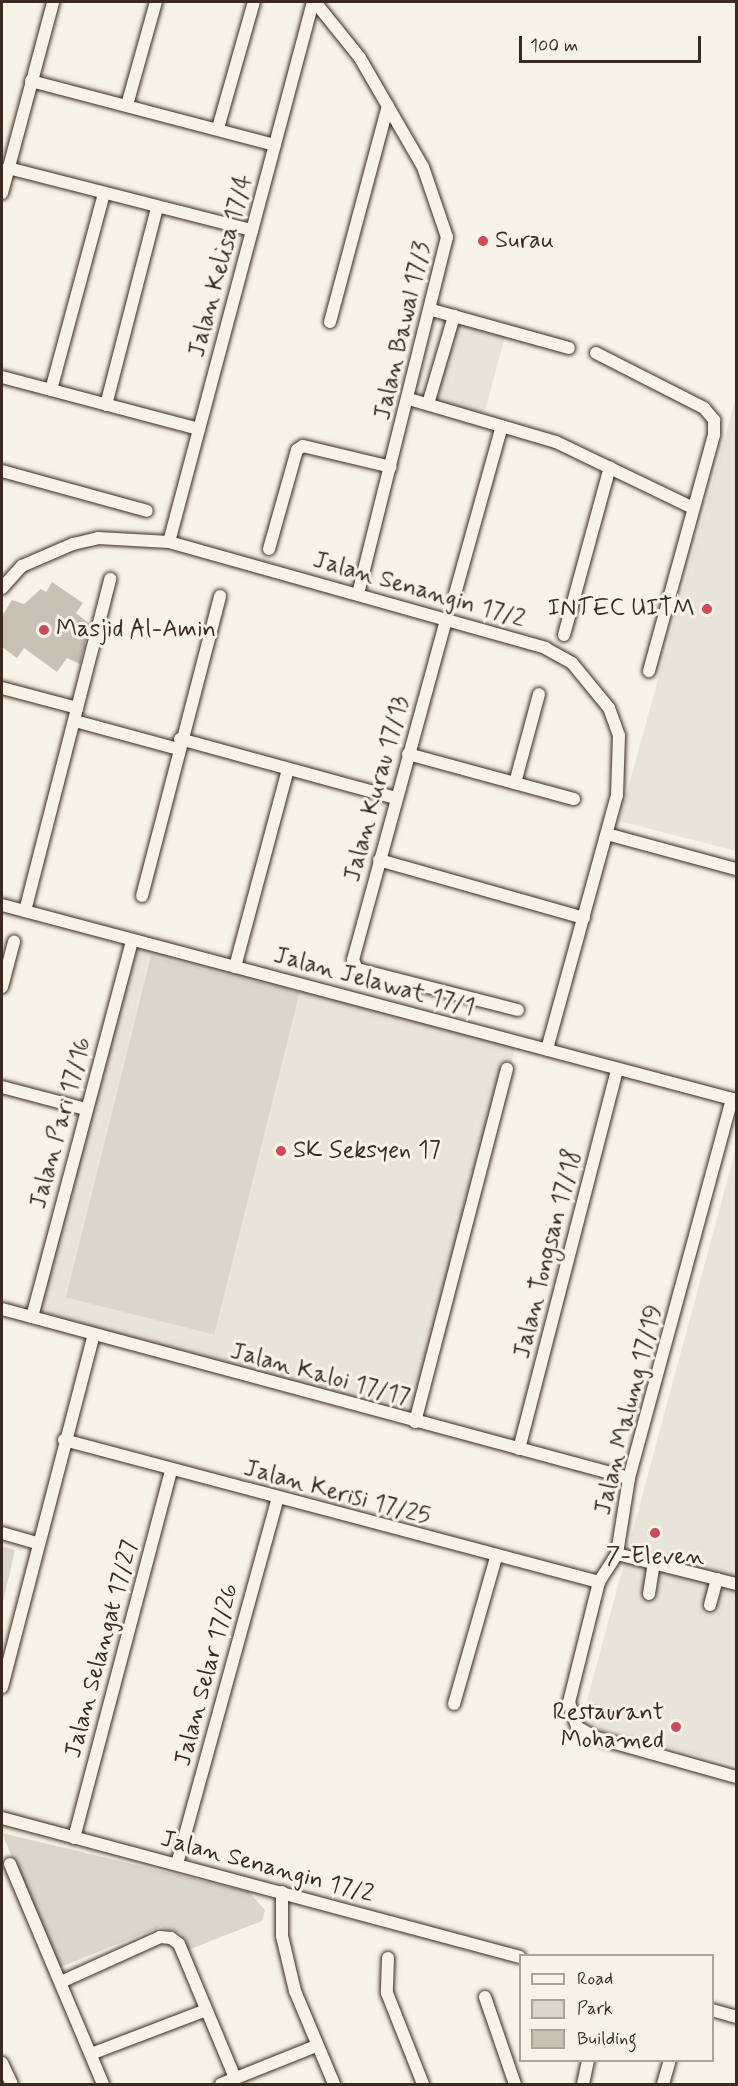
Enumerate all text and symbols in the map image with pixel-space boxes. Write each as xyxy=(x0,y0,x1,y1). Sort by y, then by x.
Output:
scale bar xyxy=(522,24,704,62)
text: 100 m xyxy=(530,34,578,58)
street label: Jalan Kelisa 17/4 xyxy=(183,171,259,361)
place label: Surau xyxy=(495,227,554,255)
marker: Surau xyxy=(476,234,490,248)
street label: Jalan Bawal 17/3 xyxy=(369,240,437,422)
street label: Jalan Senangin 17/2 xyxy=(310,546,528,634)
place label: INTEC UITM xyxy=(545,595,695,623)
marker: INTEC UITM xyxy=(700,602,714,616)
place label: Masjid Al-Amin xyxy=(56,616,216,644)
marker: Masjid Al-Amin xyxy=(37,623,51,637)
street label: Jalan Kurau 17/13 xyxy=(338,692,416,886)
street label: Jalan Jelawat 17/1 xyxy=(269,941,479,1023)
street label: Jalan Pari 17/16 xyxy=(25,1035,97,1211)
place label: SK Seksyen 17 xyxy=(293,1137,442,1165)
marker: SK Seksyen 17 xyxy=(274,1144,288,1158)
street label: Jalan Tongsan 17/18 xyxy=(508,1146,588,1362)
street label: Jalan Malung 17/19 xyxy=(589,1304,669,1516)
street label: Jalan Kaloi 17/17 xyxy=(228,1338,412,1412)
street label: Jalan Kerisi 17/25 xyxy=(240,1454,434,1532)
marker: 7-Eleven xyxy=(648,1526,662,1540)
street label: Jalan Selangat 17/27 xyxy=(59,1536,145,1762)
place label: 7-Eleven xyxy=(606,1543,704,1571)
street label: Jalan Selar 17/26 xyxy=(169,1581,245,1769)
place label: Restaurant Mohamed xyxy=(552,1699,664,1755)
marker: Restaurant Mohamed xyxy=(669,1720,683,1734)
street label: Jalan Senangin 17/2 xyxy=(158,1825,376,1909)
legend xyxy=(519,1954,714,2062)
text: Road xyxy=(577,1967,613,1991)
text: Park xyxy=(577,1997,613,2021)
text: Building xyxy=(577,2027,637,2051)

